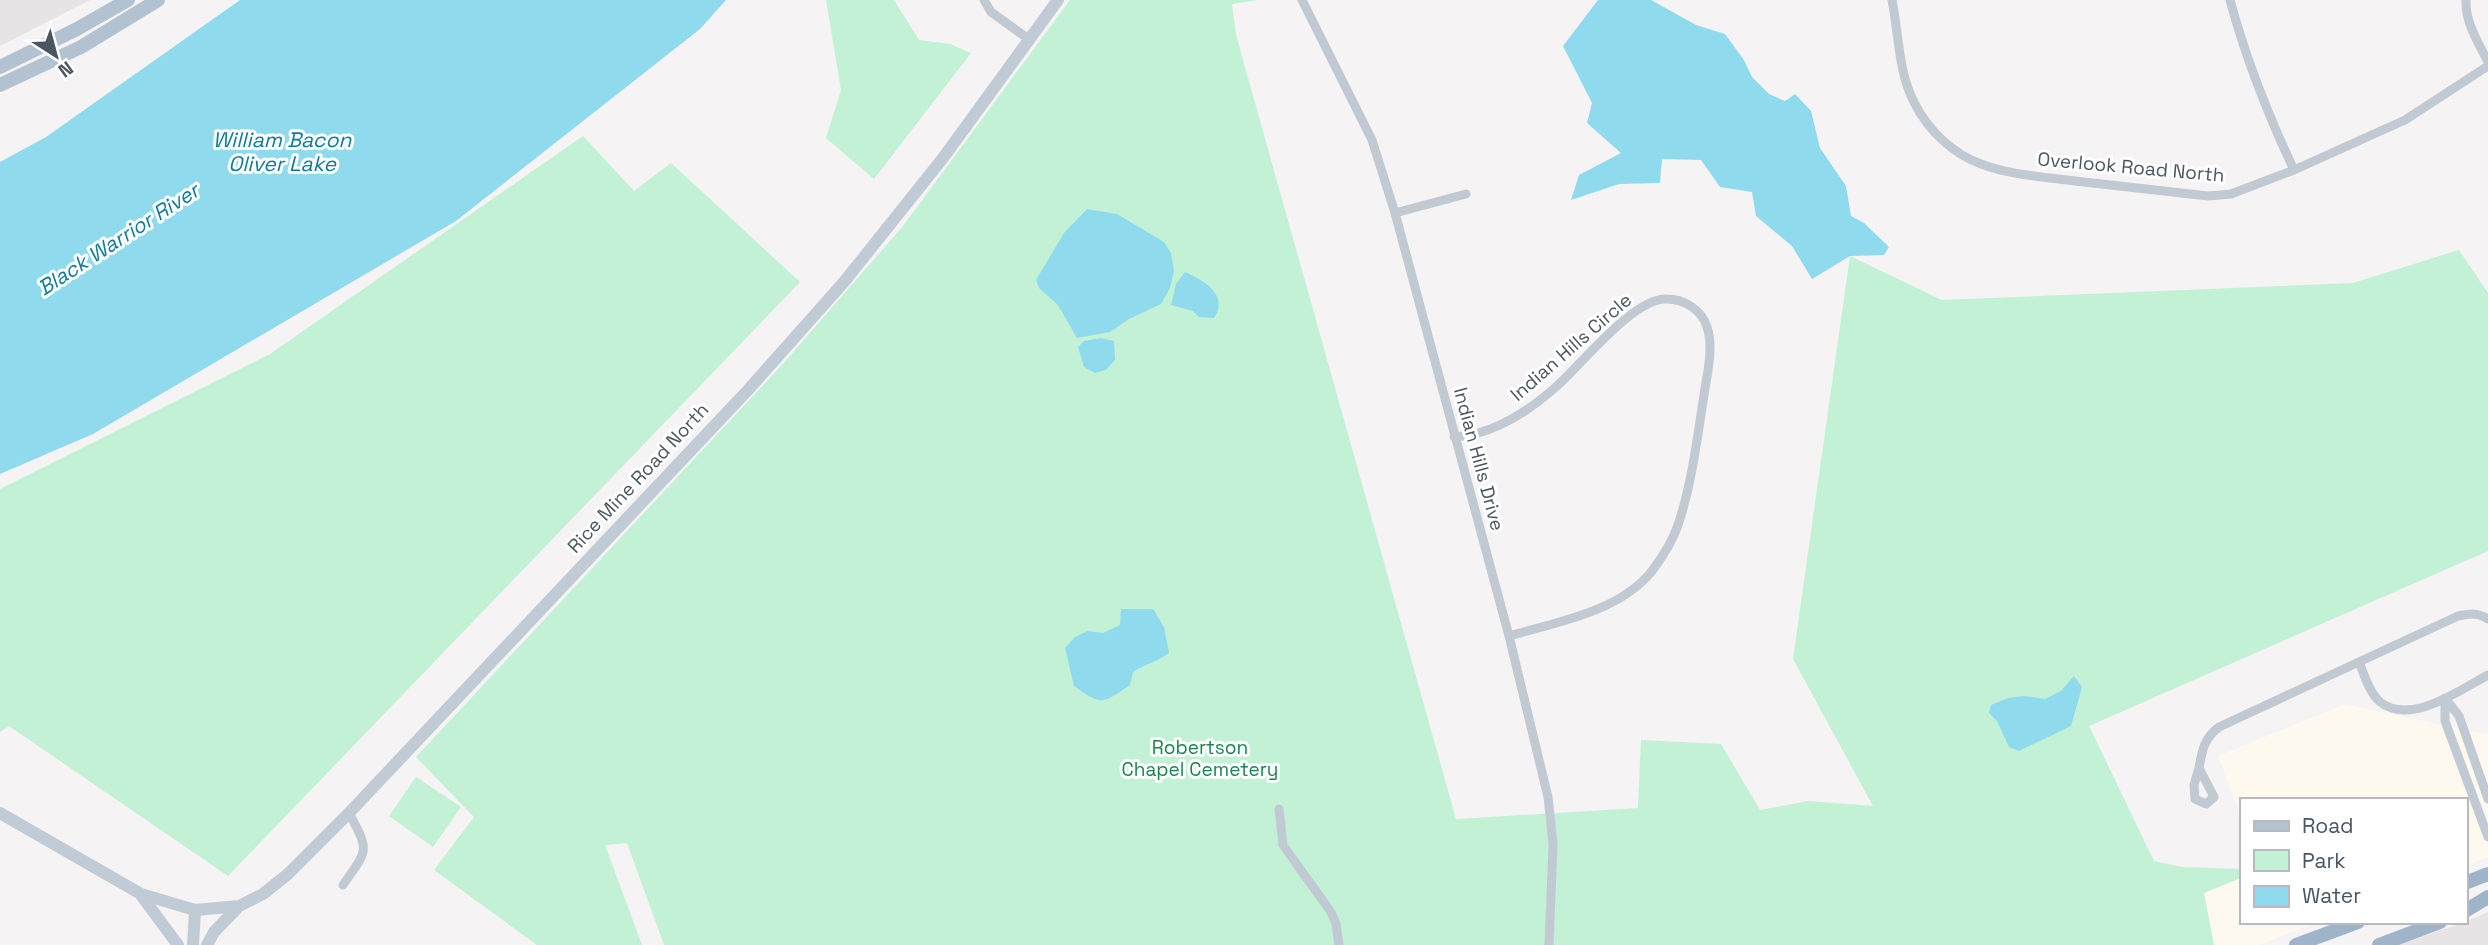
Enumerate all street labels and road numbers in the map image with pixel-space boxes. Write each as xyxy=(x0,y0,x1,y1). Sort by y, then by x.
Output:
street label: Overlook Road North xyxy=(2036,146,2226,188)
street label: Indian Hills Circle xyxy=(1505,287,1637,407)
street label: Indian Hills Drive xyxy=(1448,385,1510,533)
street label: Rice Mine Road North xyxy=(562,398,714,558)

